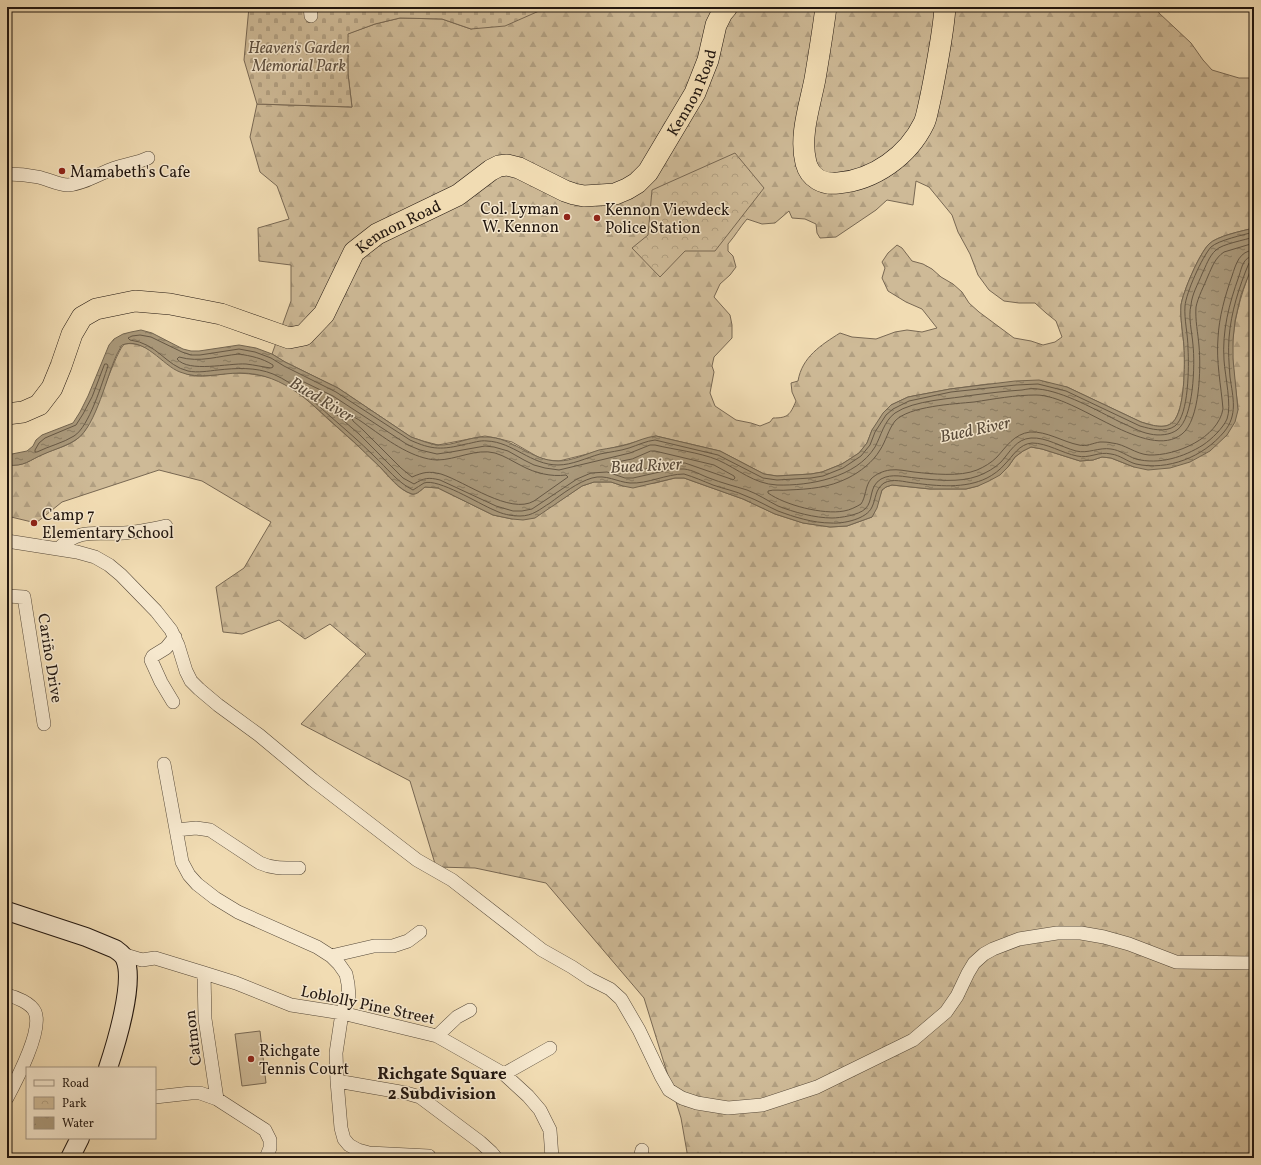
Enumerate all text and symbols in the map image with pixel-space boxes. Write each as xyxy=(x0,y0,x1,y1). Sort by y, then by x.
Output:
park label: Heaven's Garden Memorial Park xyxy=(248,38,350,78)
street label: Kennon Road xyxy=(663,47,723,141)
place label: Mamabeth's Cafe xyxy=(70,162,190,184)
marker: Mamabeth's Cafe xyxy=(57,166,67,176)
street label: Kennon Road xyxy=(352,196,445,260)
place label: Col. Lyman W. Kennon xyxy=(480,199,559,239)
place label: Kennon Viewdeck Police Station xyxy=(605,200,730,240)
marker: Col. Lyman W. Kennon xyxy=(562,212,572,222)
marker: Kennon Viewdeck Police Station xyxy=(592,213,602,223)
water label: Bued River xyxy=(285,372,358,429)
water label: Bued River xyxy=(938,412,1013,449)
water label: Bued River xyxy=(610,453,683,480)
place label: Camp 7 Elementary School xyxy=(42,505,174,545)
marker: Camp 7 Elementary School xyxy=(29,518,39,528)
street label: Cariño Drive xyxy=(31,612,67,705)
street label: Loblolly Pine Street xyxy=(299,981,437,1031)
street label: Catmon xyxy=(180,1009,208,1067)
place label: Richgate Tennis Court xyxy=(259,1041,349,1081)
marker: Richgate Tennis Court xyxy=(246,1054,256,1064)
district label: Richgate Square 2 Subdivision xyxy=(377,1063,507,1106)
legend xyxy=(26,1067,156,1139)
text: Road xyxy=(62,1076,89,1092)
text: Park xyxy=(62,1096,87,1112)
text: Water xyxy=(62,1116,94,1132)

